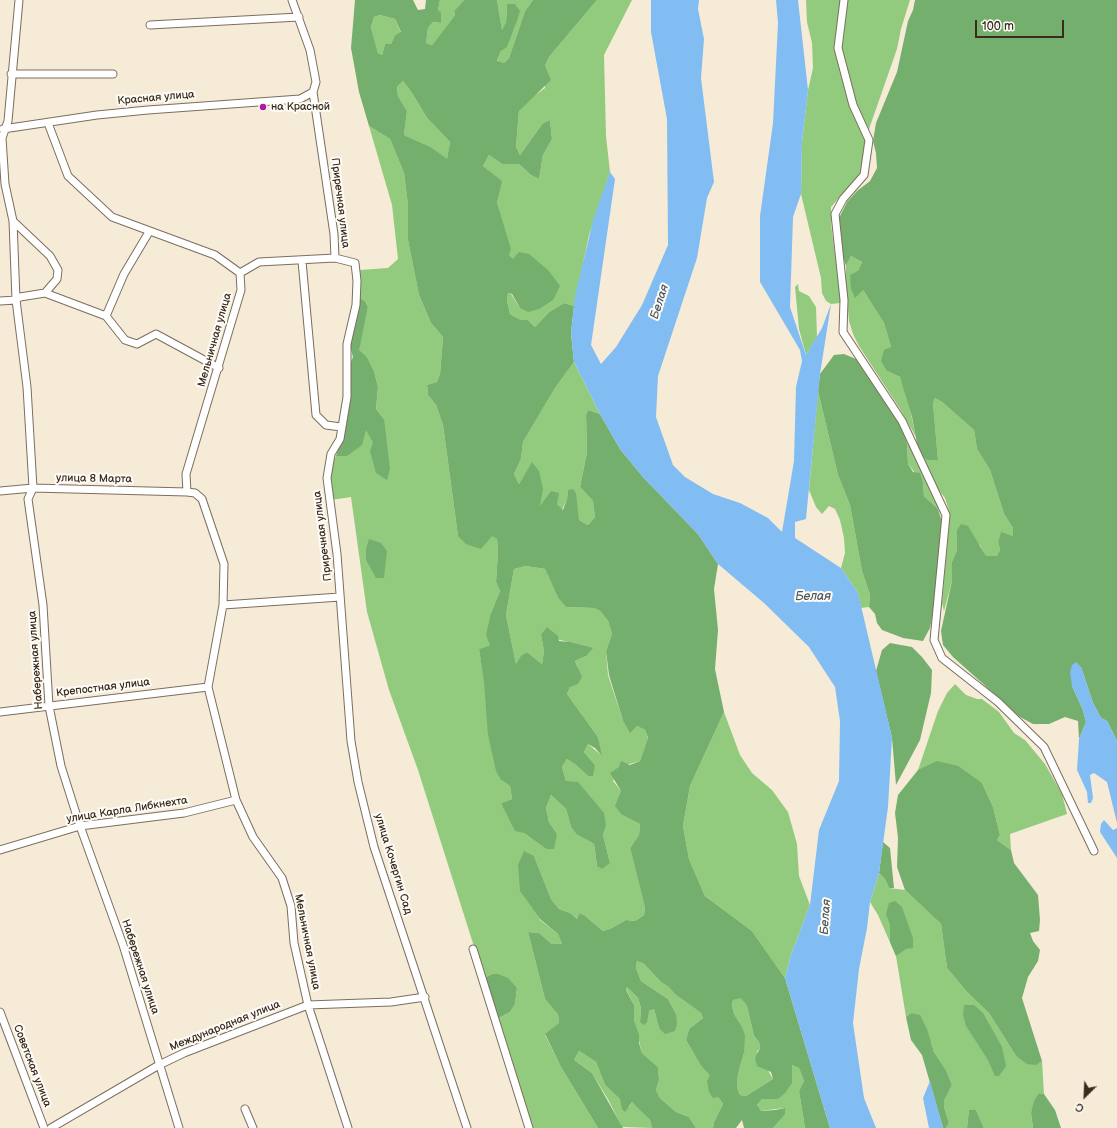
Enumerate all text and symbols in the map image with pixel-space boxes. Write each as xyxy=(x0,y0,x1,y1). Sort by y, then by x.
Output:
scale bar xyxy=(977,12,1066,38)
text: 100 m xyxy=(982,19,1014,34)
street label: Красная улица xyxy=(117,88,195,108)
place label: на Красной xyxy=(271,100,330,114)
marker: на Красной xyxy=(258,102,268,112)
street label: Приречная улица xyxy=(328,157,352,249)
water label: Белая xyxy=(648,283,672,321)
street label: Мельничная улица xyxy=(195,291,235,389)
street label: улица 8 Марта xyxy=(56,472,132,486)
street label: Приречная улица xyxy=(311,490,335,582)
water label: Белая xyxy=(795,590,831,604)
street label: Набережная улица xyxy=(26,610,46,710)
street label: Крепостная улица xyxy=(55,676,151,700)
street label: улица Карла Либкнехта xyxy=(65,794,189,826)
street label: улица Кочергин Сад xyxy=(371,812,415,916)
street label: Мельничная улица xyxy=(291,893,323,991)
water label: Белая xyxy=(818,899,834,935)
street label: Набережная улица xyxy=(118,918,162,1016)
street label: Международная улица xyxy=(168,998,282,1054)
street label: Советская улица xyxy=(10,1023,54,1109)
north arrow xyxy=(1065,1076,1105,1116)
text: С xyxy=(1074,1100,1086,1115)

